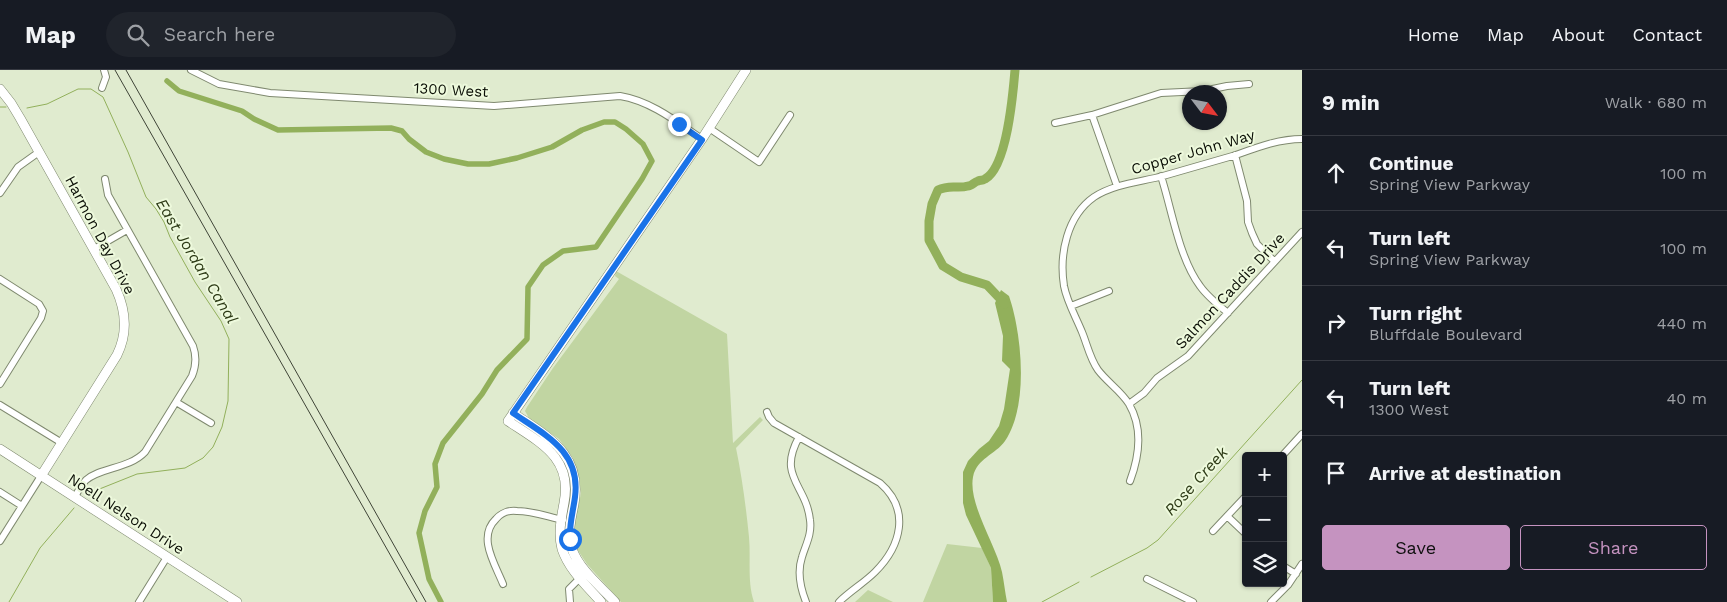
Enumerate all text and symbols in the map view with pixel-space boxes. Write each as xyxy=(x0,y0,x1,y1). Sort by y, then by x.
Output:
search box xyxy=(106,12,456,57)
text: Map xyxy=(25,21,76,49)
icon: search xyxy=(124,21,152,49)
text: Search here xyxy=(164,23,275,46)
text: Home xyxy=(1408,24,1459,45)
text: Map xyxy=(1487,24,1524,45)
text: About xyxy=(1552,24,1604,45)
text: Contact xyxy=(1632,24,1702,45)
street label: 1300 West xyxy=(413,79,490,101)
north arrow xyxy=(1182,85,1227,130)
text: 9 min xyxy=(1322,90,1380,115)
text: Walk · 680 m xyxy=(1605,93,1707,112)
route end xyxy=(668,113,691,136)
street label: Copper John Way xyxy=(1129,126,1257,178)
text: Continue xyxy=(1369,152,1453,175)
icon: ahead xyxy=(1322,159,1350,187)
text: 100 m xyxy=(1660,164,1707,183)
street label: Harmon Day Drive xyxy=(61,173,139,297)
text: Spring View Parkway xyxy=(1369,175,1530,194)
water label: East Jordan Canal xyxy=(152,195,242,327)
text: Turn left xyxy=(1369,227,1450,250)
street label: Salmon Caddis Drive xyxy=(1172,229,1288,353)
icon: left xyxy=(1322,234,1350,262)
text: 100 m xyxy=(1660,239,1707,258)
text: Spring View Parkway xyxy=(1369,250,1530,269)
text: Turn right xyxy=(1369,302,1462,325)
icon: right xyxy=(1322,309,1350,337)
text: 440 m xyxy=(1657,314,1707,333)
text: Bluffdale Boulevard xyxy=(1369,325,1523,344)
text: Turn left xyxy=(1369,377,1450,400)
icon: left xyxy=(1322,384,1350,412)
text: 40 m xyxy=(1667,389,1707,408)
text: 1300 West xyxy=(1369,400,1449,419)
water label: Rose Creek xyxy=(1160,442,1233,519)
map controls xyxy=(1242,452,1287,587)
button: + xyxy=(1242,452,1287,497)
icon: arrive xyxy=(1322,459,1350,487)
text: Arrive at destination xyxy=(1369,462,1561,485)
street label: Noell Nelson Drive xyxy=(64,470,188,558)
button: − xyxy=(1242,497,1287,542)
button: Save xyxy=(1322,525,1510,570)
button: Share xyxy=(1520,525,1707,570)
route start xyxy=(559,528,582,551)
button: layers xyxy=(1242,542,1287,587)

